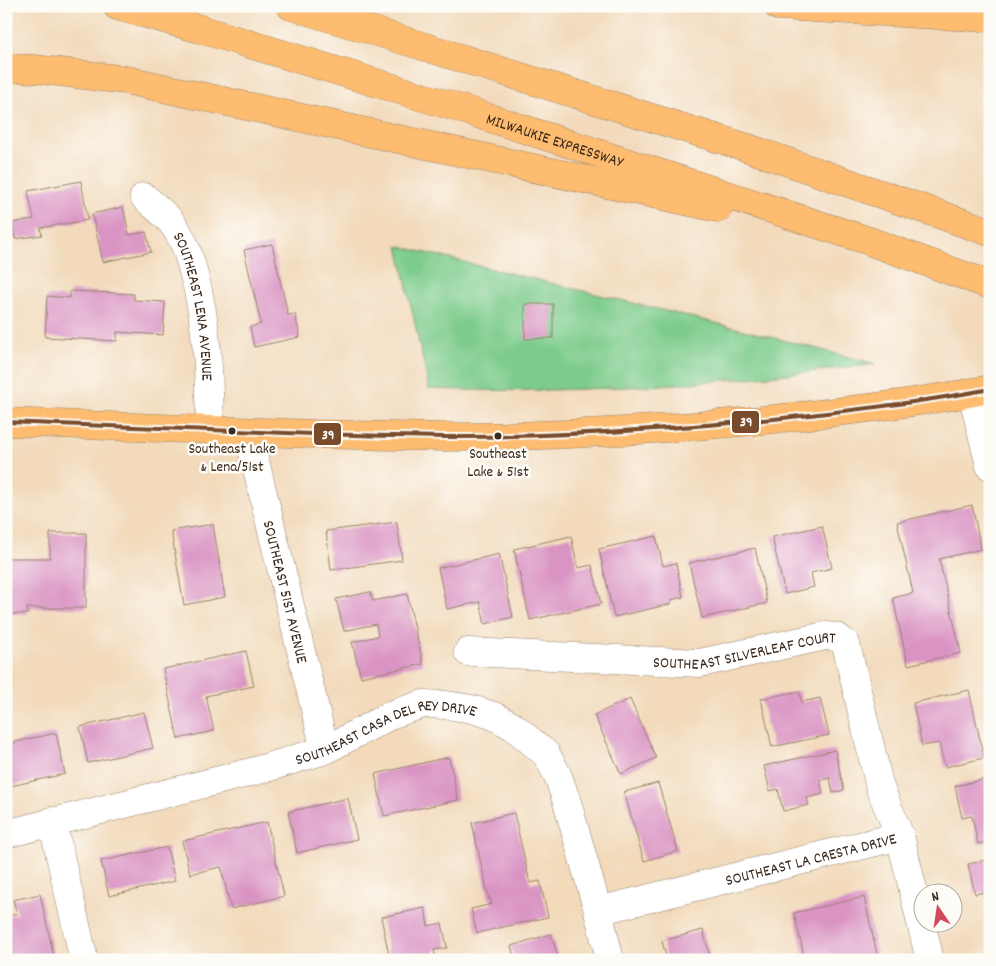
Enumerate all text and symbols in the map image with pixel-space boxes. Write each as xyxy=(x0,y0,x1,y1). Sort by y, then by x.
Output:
street label: MILWAUKIE EXPRESSWAY xyxy=(483,109,627,175)
street label: SOUTHEAST LENA AVENUE xyxy=(166,228,218,382)
line badge: 39 xyxy=(731,410,760,434)
text: 39 xyxy=(740,413,752,433)
line badge: 39 xyxy=(313,422,342,446)
marker: Southeast Lake & Lena/51st xyxy=(227,426,237,436)
text: 39 xyxy=(322,426,334,446)
marker: Southeast Lake & 51st xyxy=(493,431,503,441)
place label: Southeast Lake & Lena/51st xyxy=(188,439,276,479)
place label: Southeast Lake & 51st xyxy=(467,444,529,484)
street label: SOUTHEAST 51ST AVENUE xyxy=(256,518,313,667)
street label: SOUTHEAST SILVERLEAF COURT xyxy=(652,627,837,677)
street label: SOUTHEAST CASA DEL REY DRIVE xyxy=(293,695,480,772)
street label: SOUTHEAST LA CRESTA DRIVE xyxy=(723,828,900,893)
north arrow xyxy=(914,884,964,934)
text: N xyxy=(930,887,941,908)

